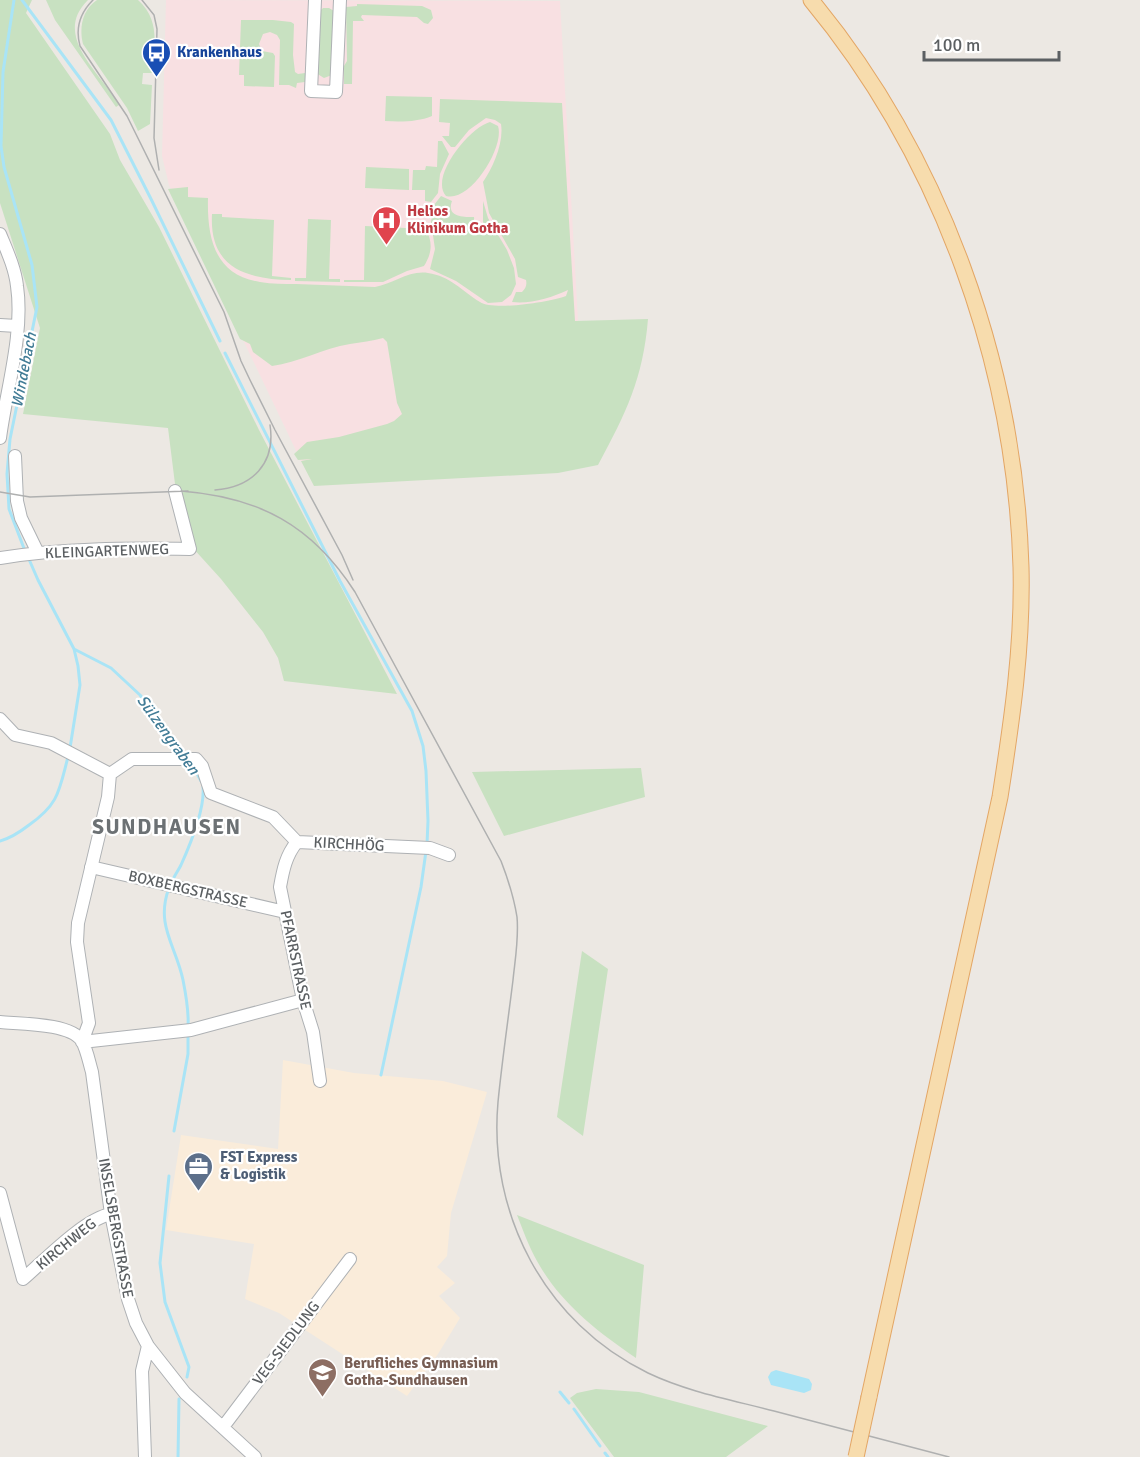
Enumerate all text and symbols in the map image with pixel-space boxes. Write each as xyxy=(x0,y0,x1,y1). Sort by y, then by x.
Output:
scale bar xyxy=(924,24,1059,62)
text: 100 m xyxy=(933,34,980,56)
bus stop icon: Krankenhaus xyxy=(140,36,172,78)
place label: Krankenhaus xyxy=(177,43,262,61)
place label: Helios Klinikum Gotha xyxy=(407,202,509,237)
hospital icon: Helios Klinikum Gotha xyxy=(370,204,402,246)
water label: Windebach xyxy=(7,330,41,409)
street label: KLEINGARTENWEG xyxy=(45,540,169,562)
water label: Sülzengraben xyxy=(132,691,204,780)
district label: SUNDHAUSEN xyxy=(92,814,242,840)
street label: KIRCHHÖG xyxy=(313,833,385,855)
street label: BOXBERGSTRASSE xyxy=(127,867,249,911)
street label: PFARRSTRASSE xyxy=(277,909,315,1011)
place label: FST Express & Logistik xyxy=(220,1148,298,1183)
office icon: FST Express & Logistik xyxy=(183,1150,215,1192)
street label: INSELSBERGSTRASSE xyxy=(95,1156,137,1300)
street label: KIRCHWEG xyxy=(32,1214,100,1274)
street label: VEG-SIEDLUNG xyxy=(249,1298,323,1388)
place label: Berufliches Gymnasium Gotha-Sundhausen xyxy=(344,1354,498,1389)
school or university icon: Berufliches Gymnasium Gotha-Sundhausen xyxy=(307,1356,339,1398)

